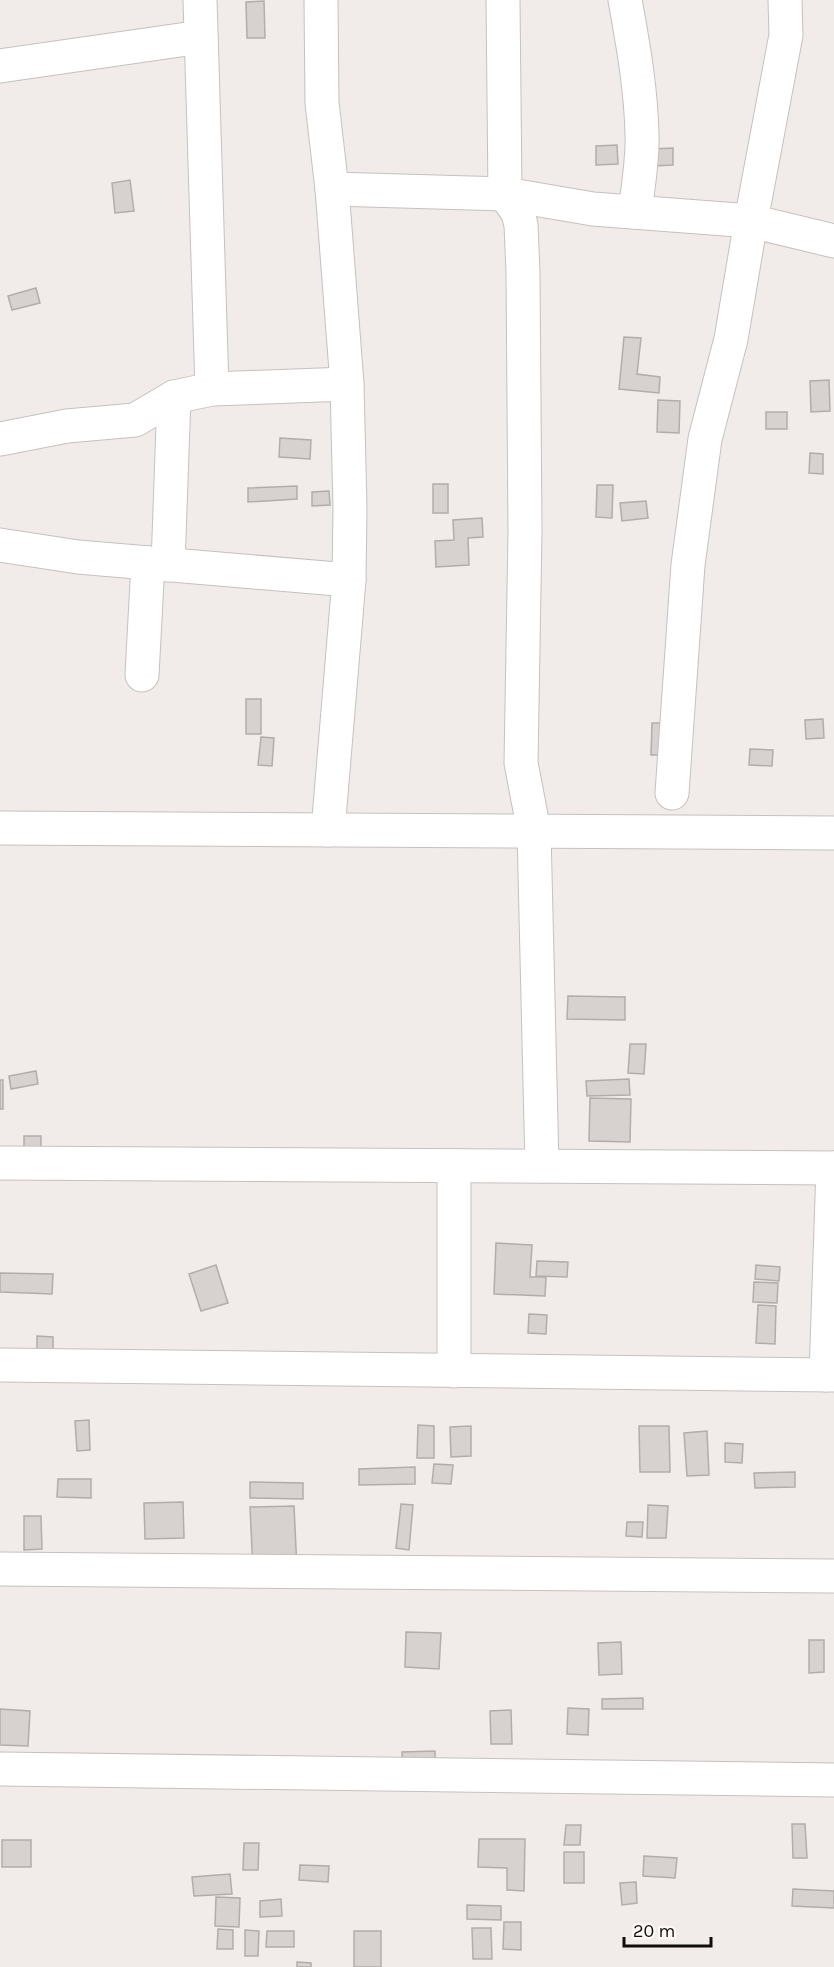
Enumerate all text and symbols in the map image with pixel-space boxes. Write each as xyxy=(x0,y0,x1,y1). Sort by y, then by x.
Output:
scale bar xyxy=(624,1910,711,1948)
text: 20 m xyxy=(633,1920,675,1942)

